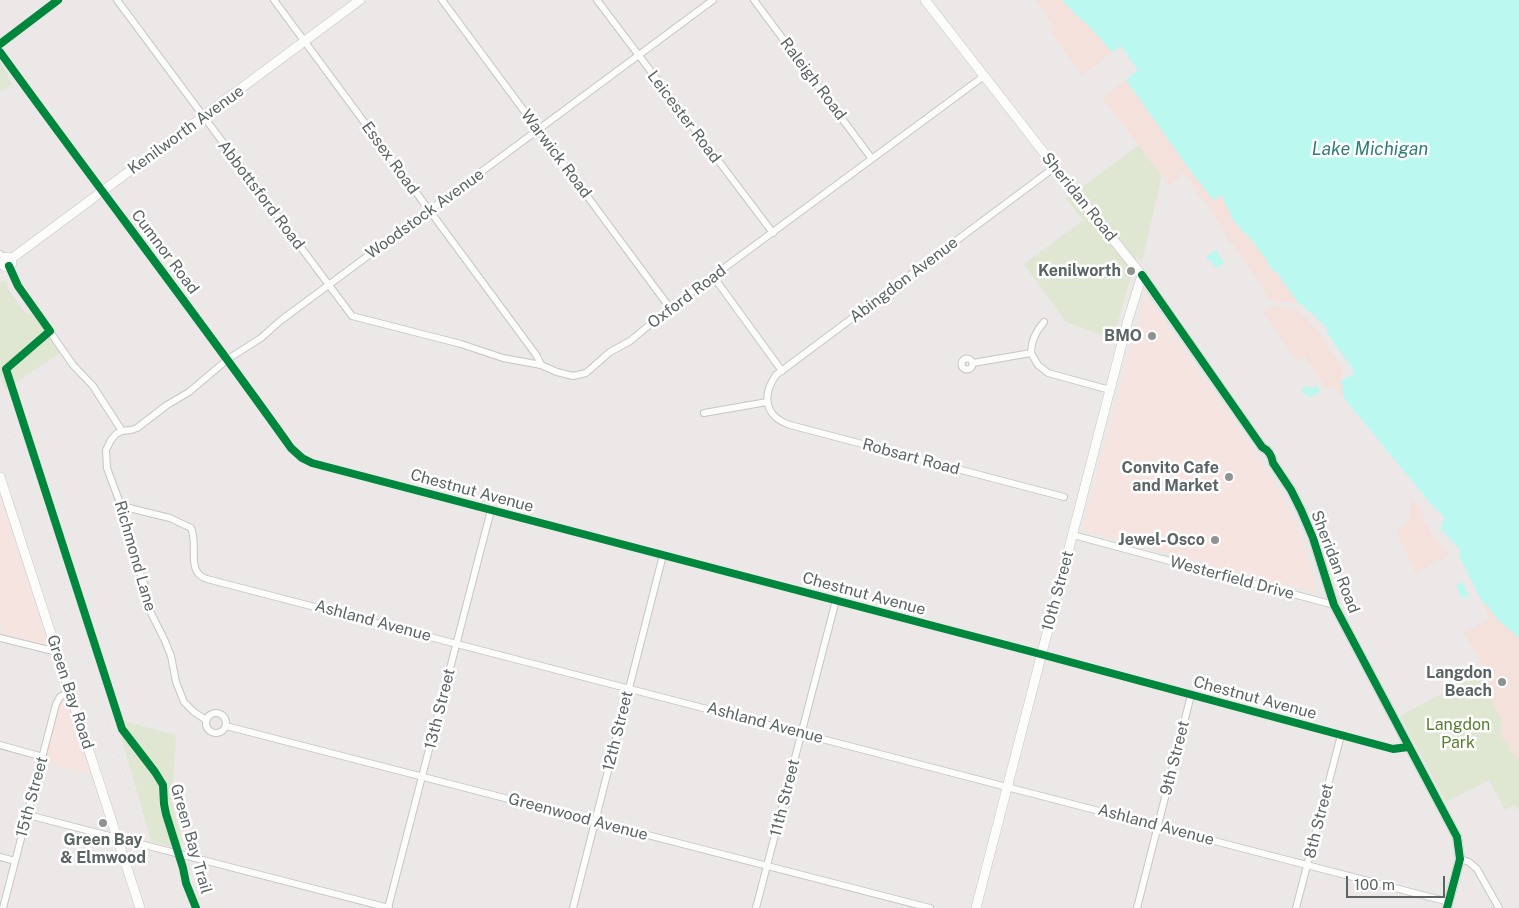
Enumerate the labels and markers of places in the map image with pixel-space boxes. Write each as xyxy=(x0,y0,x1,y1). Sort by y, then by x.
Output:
place label: Kenilworth xyxy=(1038,261,1121,281)
marker: Kenilworth xyxy=(1125,265,1137,277)
place label: BMO xyxy=(1104,326,1142,346)
marker: BMO xyxy=(1146,330,1158,342)
place label: Convito Cafe and Market xyxy=(1122,458,1219,496)
marker: Convito Cafe and Market xyxy=(1223,471,1235,483)
place label: Jewel-Osco xyxy=(1118,530,1205,550)
marker: Jewel-Osco xyxy=(1209,534,1221,546)
place label: Langdon Beach xyxy=(1426,663,1492,701)
marker: Langdon Beach xyxy=(1496,676,1508,688)
marker: Green Bay & Elmwood xyxy=(97,817,109,829)
place label: Green Bay & Elmwood xyxy=(60,830,146,868)

